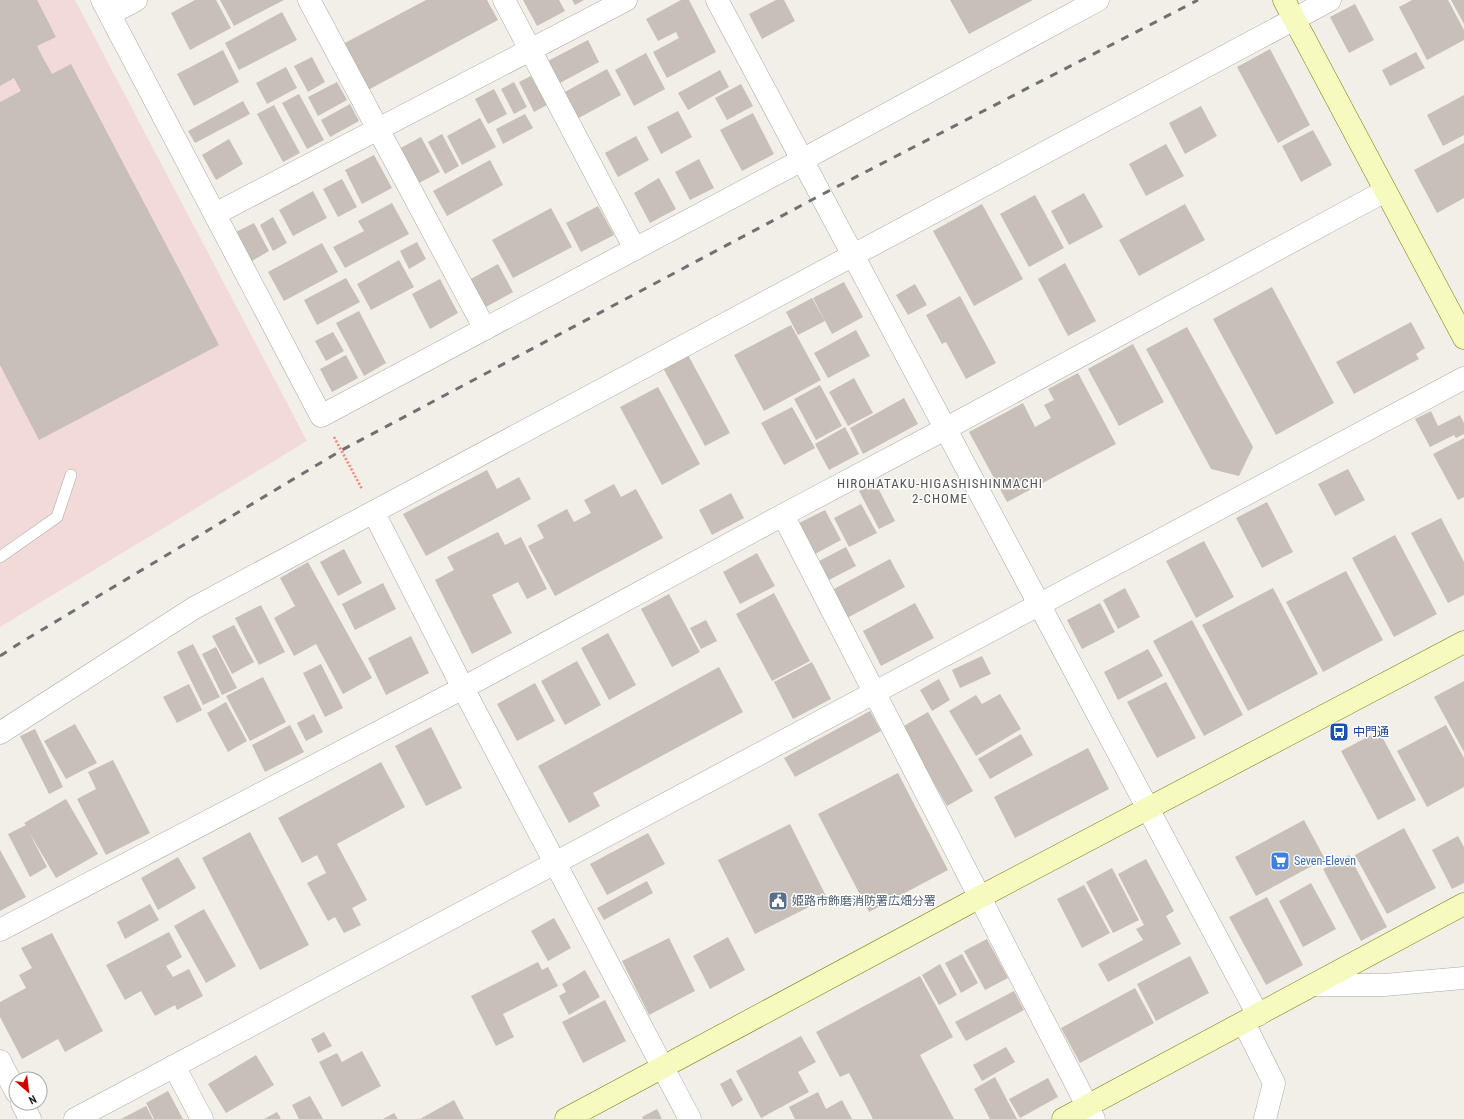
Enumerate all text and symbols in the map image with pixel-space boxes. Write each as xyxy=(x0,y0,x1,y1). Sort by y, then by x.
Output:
district label: HIROHATAKU-HIGASHISHINMACHI 2-CHOME xyxy=(837,476,1043,506)
bus stop icon: 中門通 xyxy=(1328,721,1350,743)
place label: 中門通 xyxy=(1353,725,1389,739)
supermarket icon: Seven-Eleven xyxy=(1269,850,1291,872)
place label: Seven-Eleven xyxy=(1294,854,1356,868)
public building icon: 姫路市飾磨消防署広畑分署 xyxy=(767,890,789,912)
place label: 姫路市飾磨消防署広畑分署 xyxy=(792,894,936,908)
north arrow xyxy=(8,1071,48,1111)
text: N xyxy=(26,1092,38,1107)

